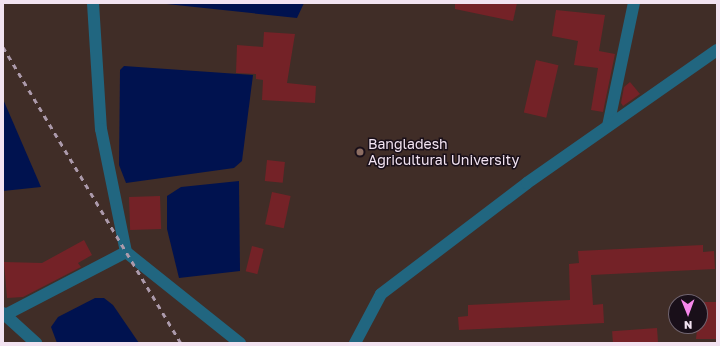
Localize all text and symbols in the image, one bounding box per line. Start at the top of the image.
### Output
place label: Bangladesh Agricultural University [368,136,519,168]
marker: Bangladesh Agricultural University [355,147,365,157]
north arrow [668,294,708,334]
text: N [684,319,693,332]

